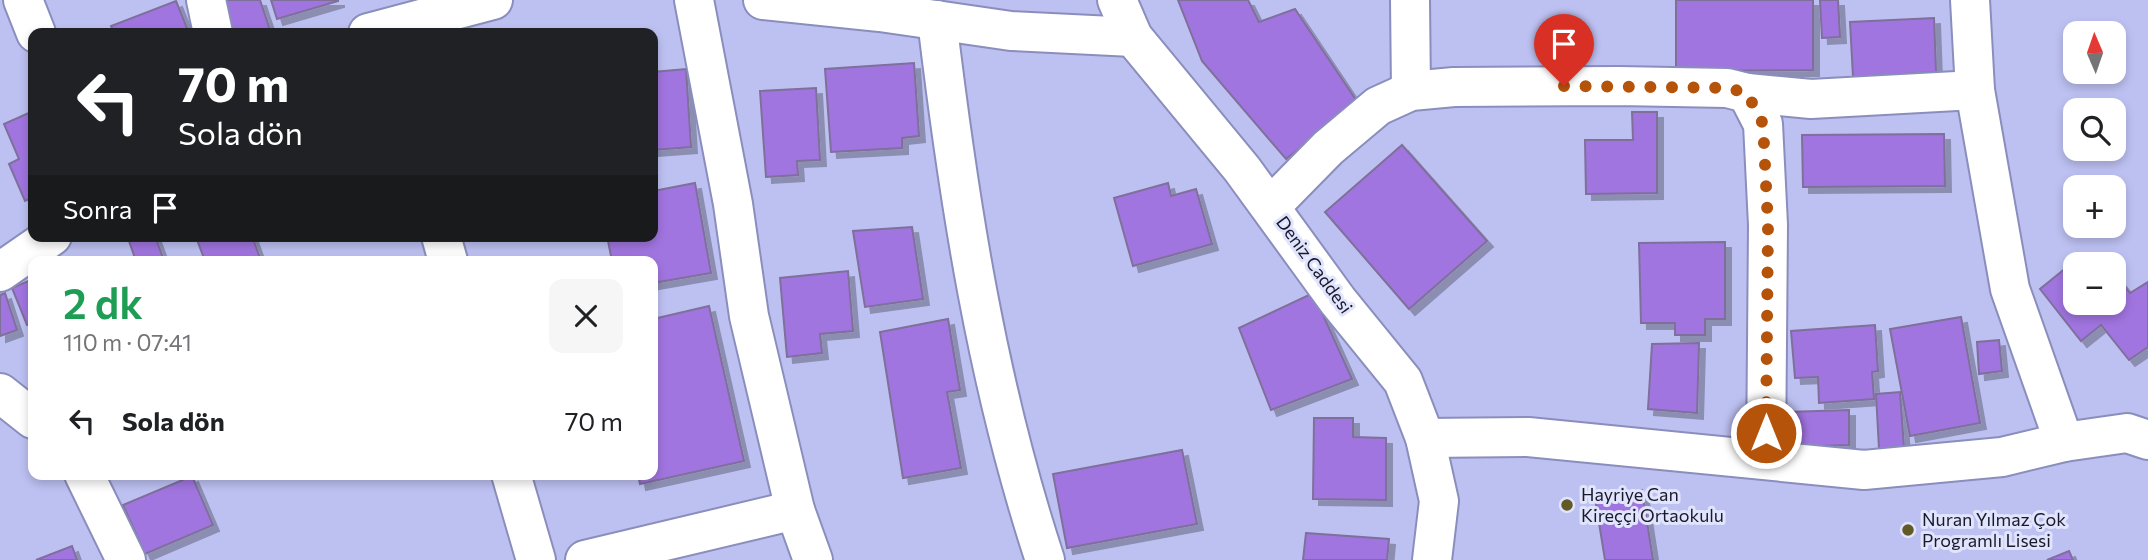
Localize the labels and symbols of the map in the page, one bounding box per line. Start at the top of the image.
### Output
pin [1534,14,1594,86]
north arrow [2063,21,2126,84]
street label: Deniz Caddesi [1272,211,1357,317]
position arrow [1729,396,1803,470]
place label: Hayriye Can Kireççi Ortaokulu [1581,483,1724,526]
marker: Hayriye Can Kireççi Ortaokulu [1559,497,1575,513]
place label: Nuran Yılmaz Çok Programlı Lisesi [1922,508,2066,551]
marker: Nuran Yılmaz Çok Programlı Lisesi [1900,522,1916,538]

